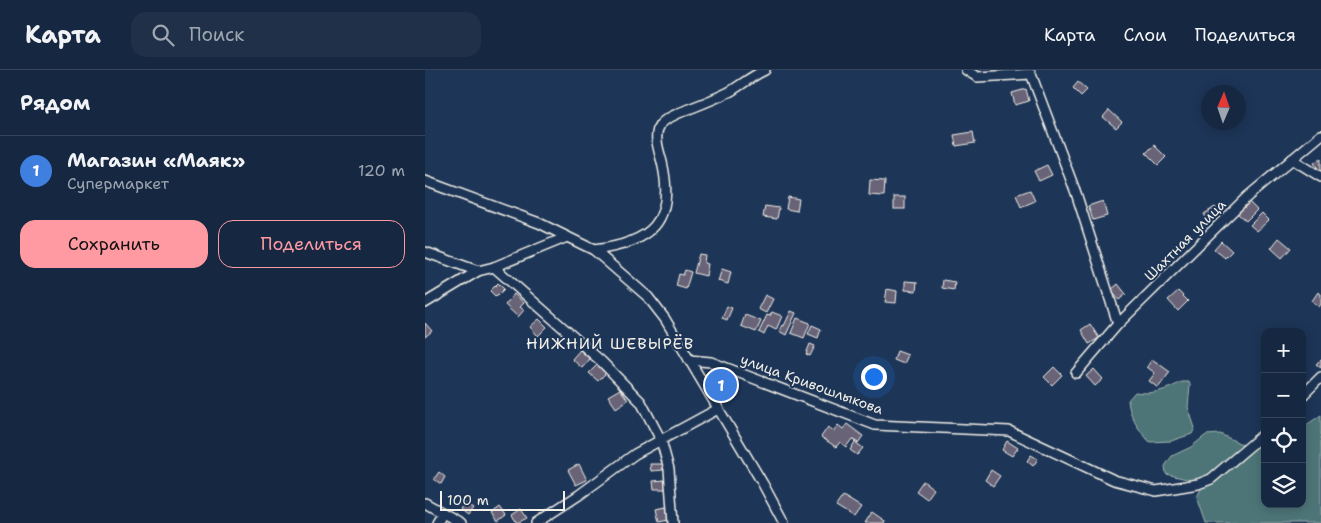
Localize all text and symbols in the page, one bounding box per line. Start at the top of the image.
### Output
search box [131,12,481,57]
text: Карта [25,19,101,51]
icon: search [149,21,177,49]
text: Поиск [189,22,244,47]
text: Карта [1044,23,1095,47]
text: Слои [1123,23,1167,47]
text: Поделиться [1195,23,1296,47]
north arrow [1201,85,1246,130]
text: Рядом [20,89,90,117]
text: Магазин «Маяк» [67,148,245,173]
text: 1 [32,160,40,181]
text: 120 m [358,160,405,181]
text: Супермаркет [67,173,169,194]
street label: Шахтная улица [1140,195,1230,285]
button: Сохранить [20,220,208,268]
button: Поделиться [218,220,405,268]
map controls [1261,328,1306,508]
button: + [1261,328,1306,373]
district label: НИЖНИЙ ШЕВЫРЁВ [526,333,694,354]
street label: улица Кривошлыкова [738,350,886,418]
your location [861,364,887,390]
pin: 1 [705,366,737,404]
button: − [1261,373,1306,418]
button: locate [1261,418,1306,463]
button: layers [1261,463,1306,508]
scale bar [440,488,565,511]
text: 100 m [447,491,489,509]

